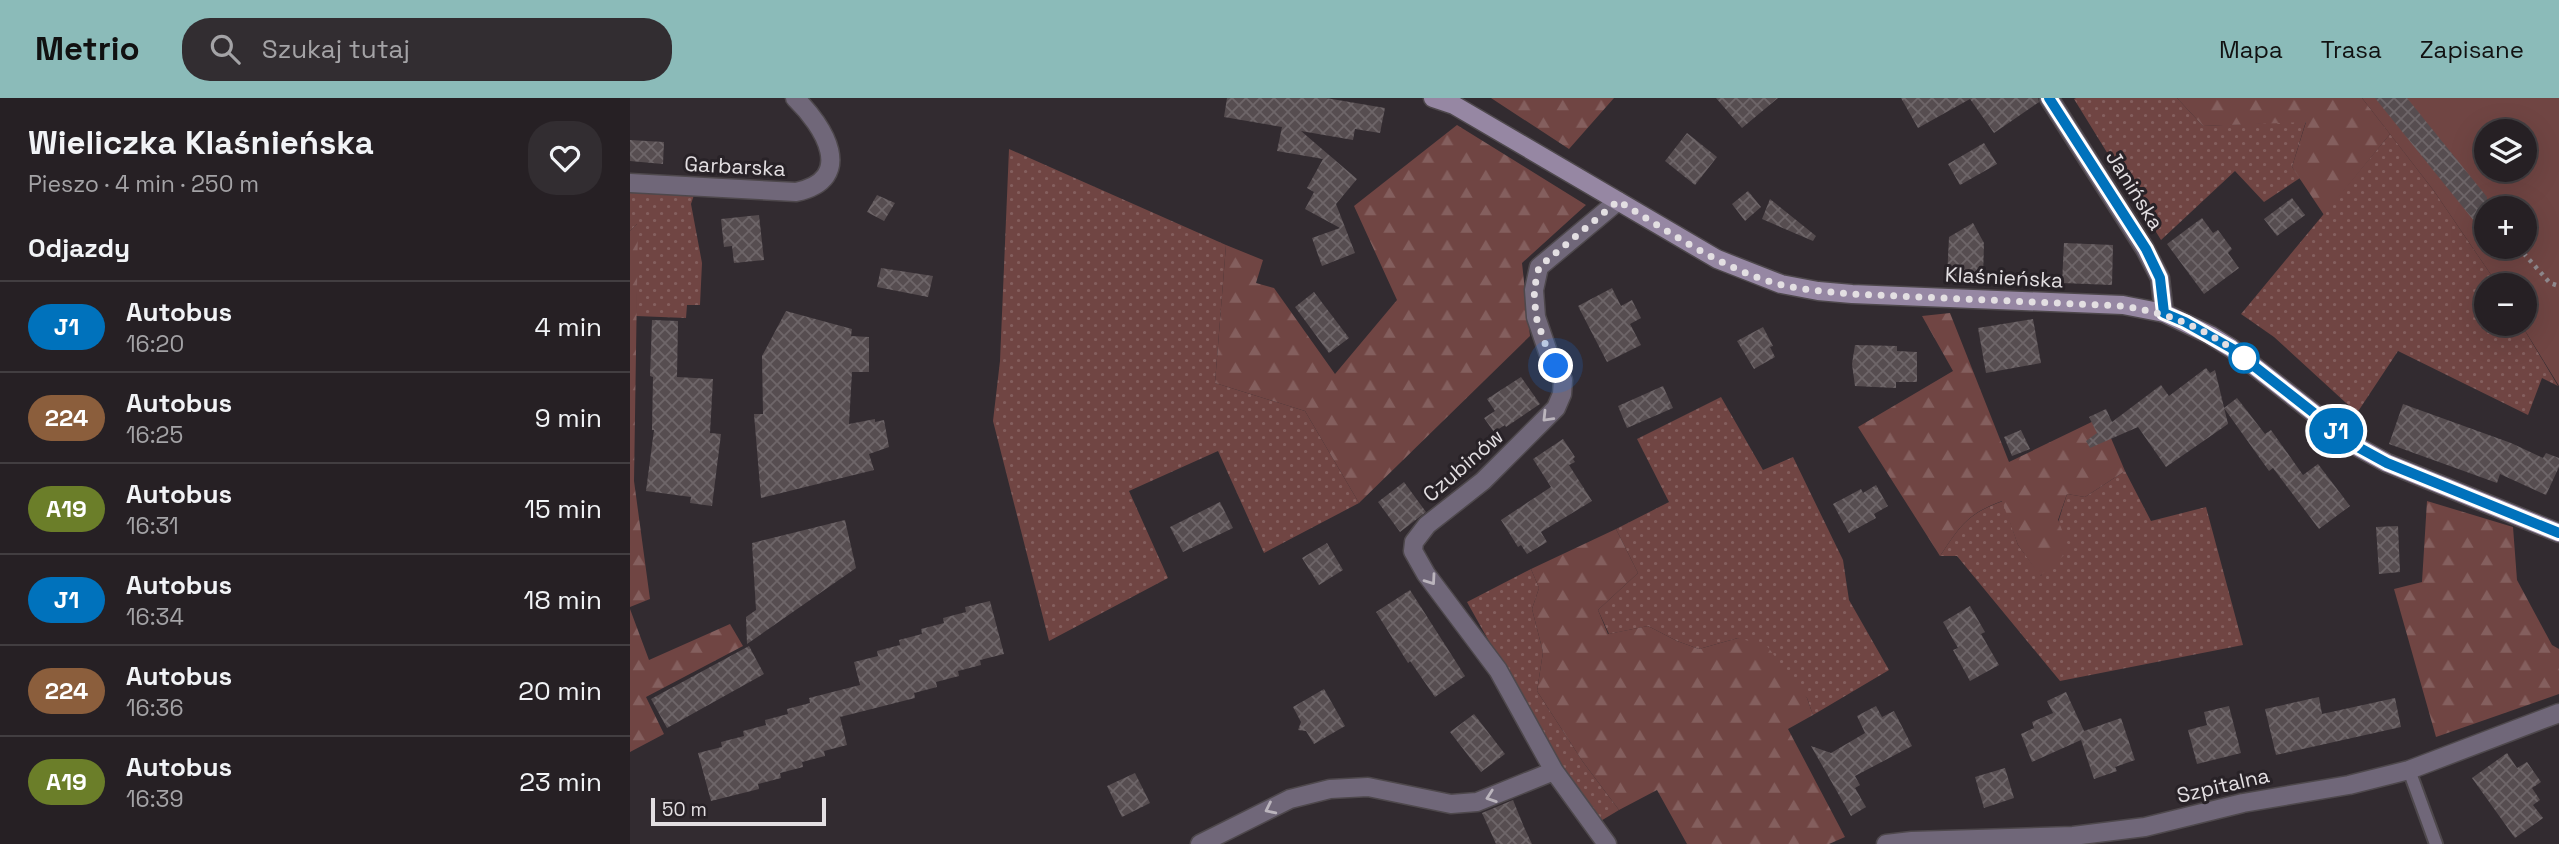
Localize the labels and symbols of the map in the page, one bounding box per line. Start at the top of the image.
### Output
street label: Janińska [2100,145,2170,235]
street label: Garbarska [684,150,786,182]
street label: Klaśnieńska [1944,260,2064,294]
unlabelled marker [2229,343,2259,373]
your location [1538,348,1573,383]
line badge: J1 [2304,408,2368,454]
one-way arrow [1543,409,1556,422]
street label: Czubinów [1417,423,1509,507]
one-way arrow [1423,572,1435,585]
street label: Szpitalna [2174,761,2272,809]
one-way arrow [1486,789,1498,804]
scale bar [651,795,826,827]
one-way arrow [1265,801,1277,815]

